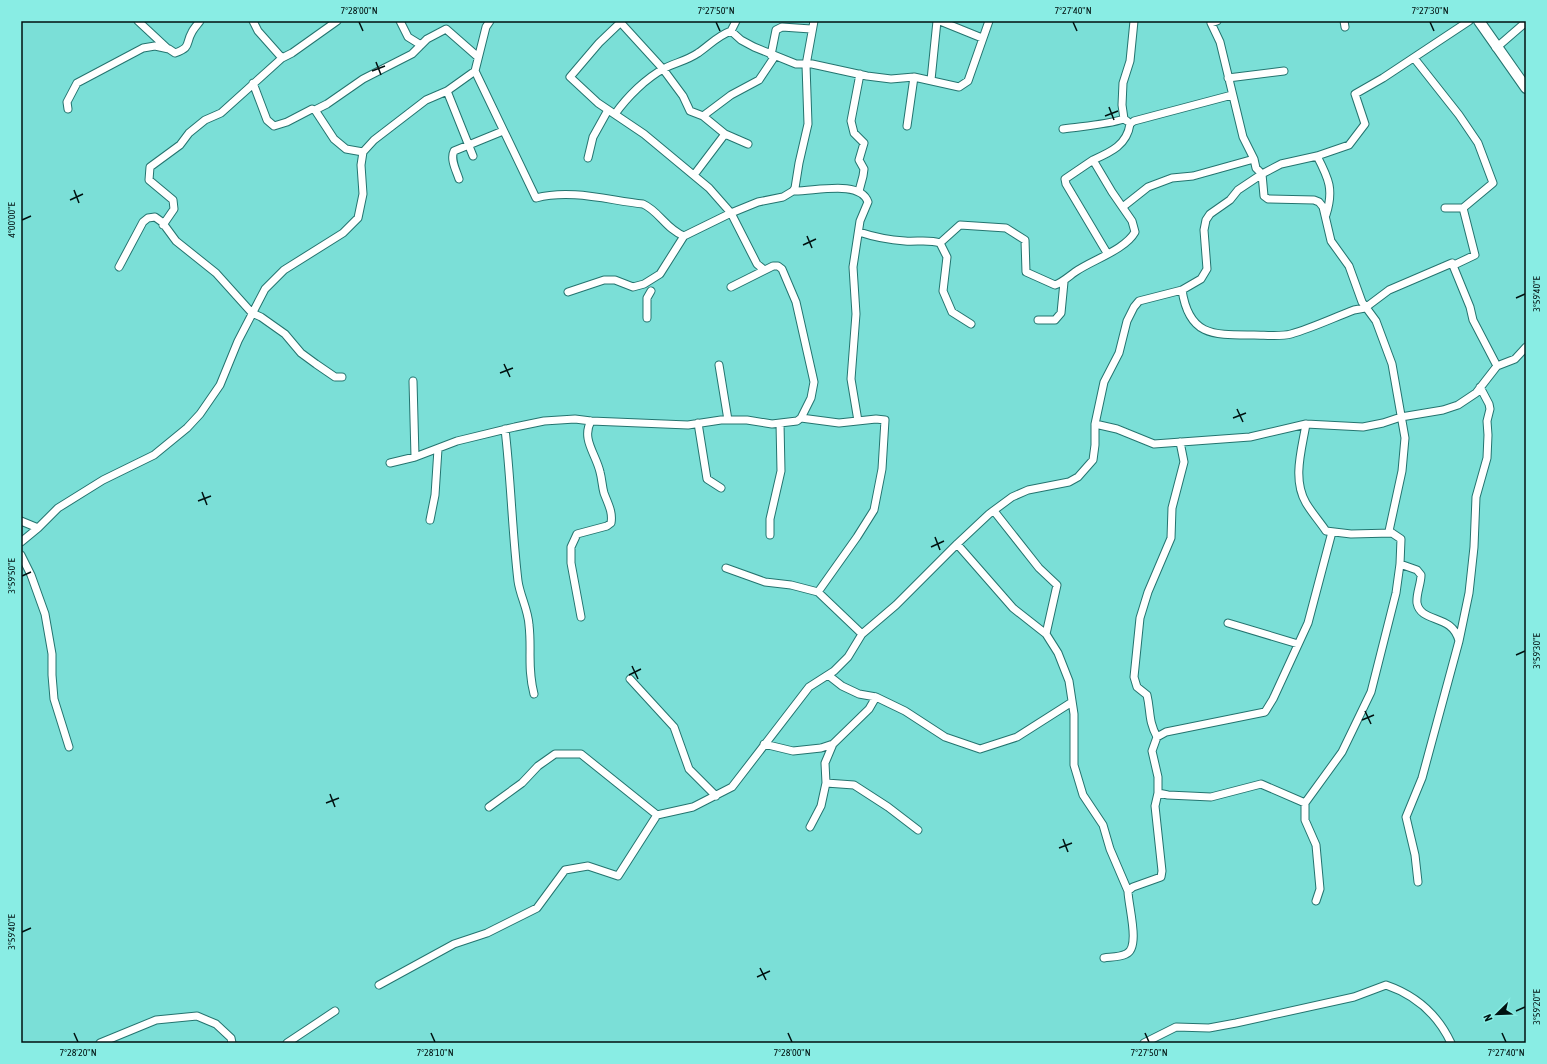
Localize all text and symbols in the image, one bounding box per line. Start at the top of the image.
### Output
text: 7°28'00"N [340,5,378,16]
text: 7°27'50"N [697,5,735,16]
text: 7°27'40"N [1054,5,1092,16]
text: 7°27'30"N [1411,5,1449,16]
text: 4°00'00"E [6,202,17,238]
text: 3°59'40"E [1531,276,1542,312]
text: 3°59'50"E [6,558,17,594]
text: 3°59'30"E [1531,633,1542,669]
text: 3°59'40"E [6,914,17,950]
text: 3°59'20"E [1531,989,1542,1025]
north arrow [1477,994,1517,1034]
text: N [1481,1013,1495,1023]
text: 7°28'20"N [59,1047,97,1058]
text: 7°28'10"N [416,1047,454,1058]
text: 7°28'00"N [773,1047,811,1058]
text: 7°27'50"N [1130,1047,1168,1058]
text: 7°27'40"N [1487,1047,1525,1058]

